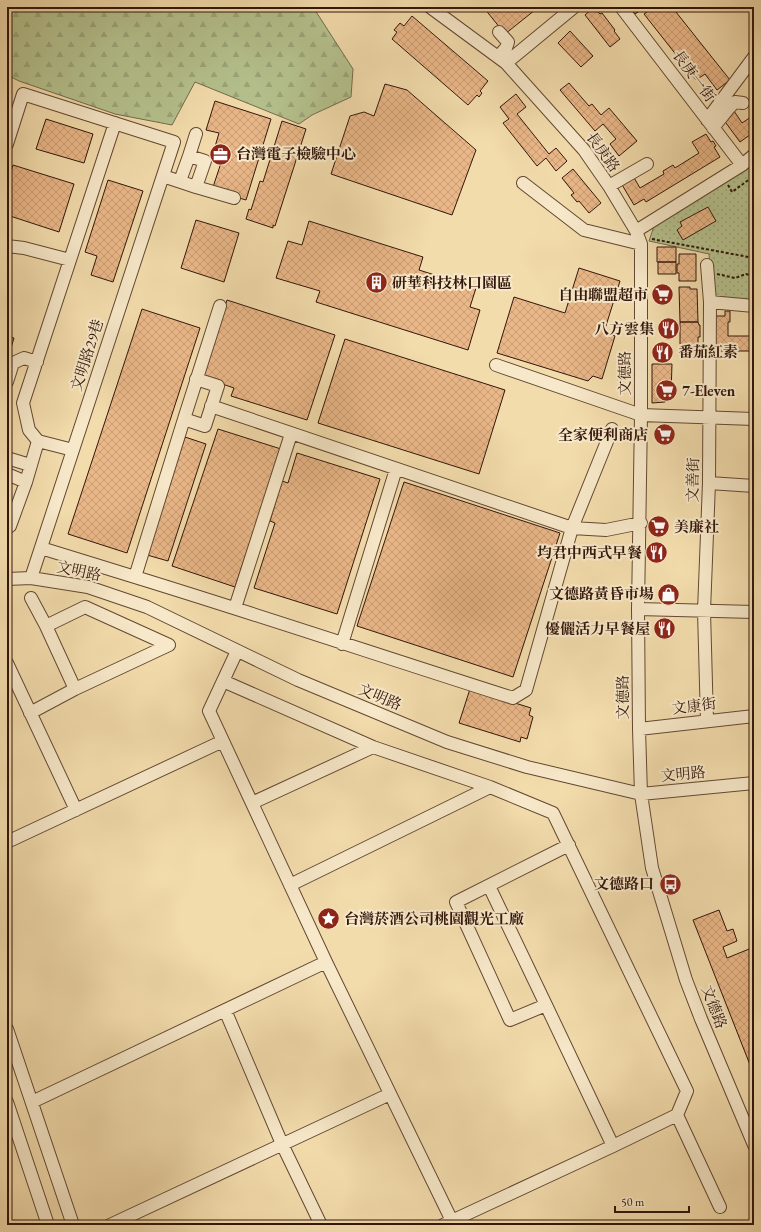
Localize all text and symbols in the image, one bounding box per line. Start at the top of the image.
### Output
street label: 長庚一街 [669,46,720,105]
street label: 長庚路 [582,128,624,175]
office icon: 台灣電子檢驗中心 [207,141,233,167]
place label: 台灣電子檢驗中心 [236,144,356,163]
building icon: 研華科技林口園區 [363,270,389,296]
place label: 研華科技林口園區 [392,273,512,292]
supermarket icon: 自由聯盟超市 [650,282,676,308]
place label: 自由聯盟超市 [558,285,648,304]
restaurant icon: 八方雲集 [656,316,682,342]
street label: 文明路29巷 [66,317,107,393]
place label: 八方雲集 [594,319,654,338]
restaurant icon: 番茄紅素 [650,339,676,365]
place label: 番茄紅素 [678,342,738,361]
street label: 文德路 [615,350,634,396]
supermarket icon: 7-Eleven [654,378,680,404]
place label: 7-Eleven [682,381,736,400]
supermarket icon: 全家便利商店 [651,422,677,448]
place label: 全家便利商店 [558,425,648,444]
street label: 文善街 [683,457,702,503]
supermarket icon: 美廉社 [646,514,672,540]
place label: 美廉社 [674,517,719,536]
restaurant icon: 均君中西式早餐 [644,540,670,566]
place label: 均君中西式早餐 [537,543,642,562]
street label: 文明路 [55,557,103,584]
shop icon: 文德路黃昏市場 [656,581,682,607]
place label: 文德路黃昏市場 [549,584,654,603]
restaurant icon: 優儷活力早餐屋 [652,616,678,642]
place label: 優儷活力早餐屋 [545,619,650,638]
street label: 文德路 [613,674,632,720]
street label: 文明路 [356,679,405,714]
street label: 文康街 [670,693,717,718]
street label: 文明路 [660,762,706,785]
bus stop icon: 文德路口 [657,871,683,897]
place label: 文德路口 [594,874,654,893]
place icon: 台灣菸酒公司桃園觀光工廠 [315,906,341,932]
place label: 台灣菸酒公司桃園觀光工廠 [344,909,524,928]
street label: 文德路 [698,982,731,1031]
scale bar [615,1188,689,1214]
text: 50 m [621,1194,645,1210]

